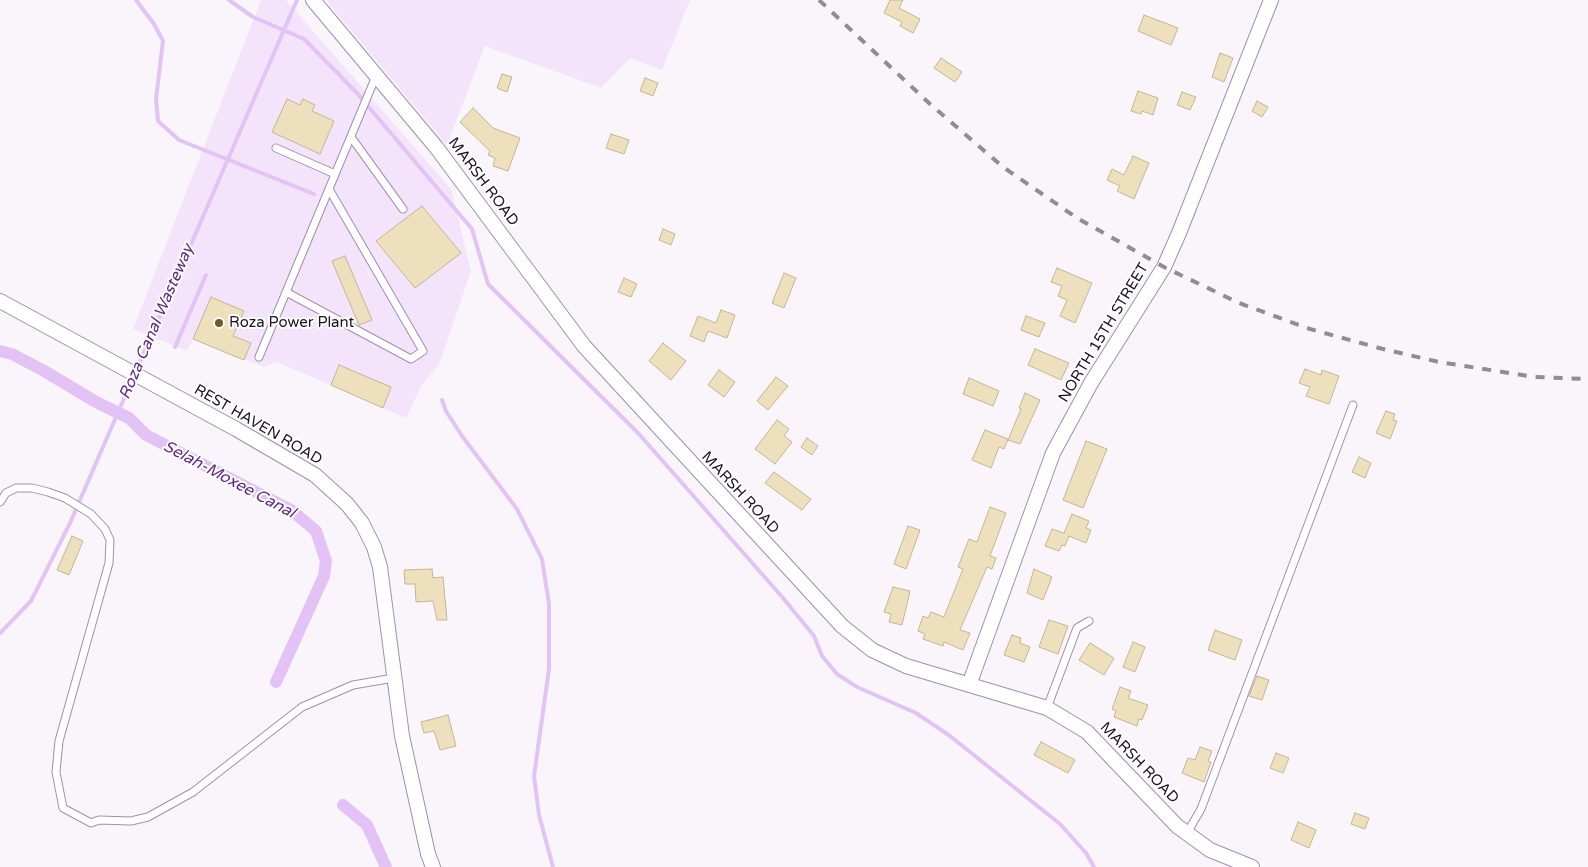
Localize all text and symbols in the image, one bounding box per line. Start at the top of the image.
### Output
street label: MARSH ROAD [444,134,522,230]
water label: Roza Canal Wasteway [116,242,198,402]
street label: NORTH 15TH STREET [1055,260,1153,406]
place label: Roza Power Plant [229,314,354,332]
marker: Roza Power Plant [213,317,225,329]
street label: REST HAVEN ROAD [191,381,325,469]
water label: Selah-Moxee Canal [160,437,298,523]
street label: MARSH ROAD [697,448,783,538]
street label: MARSH ROAD [1096,719,1182,807]

